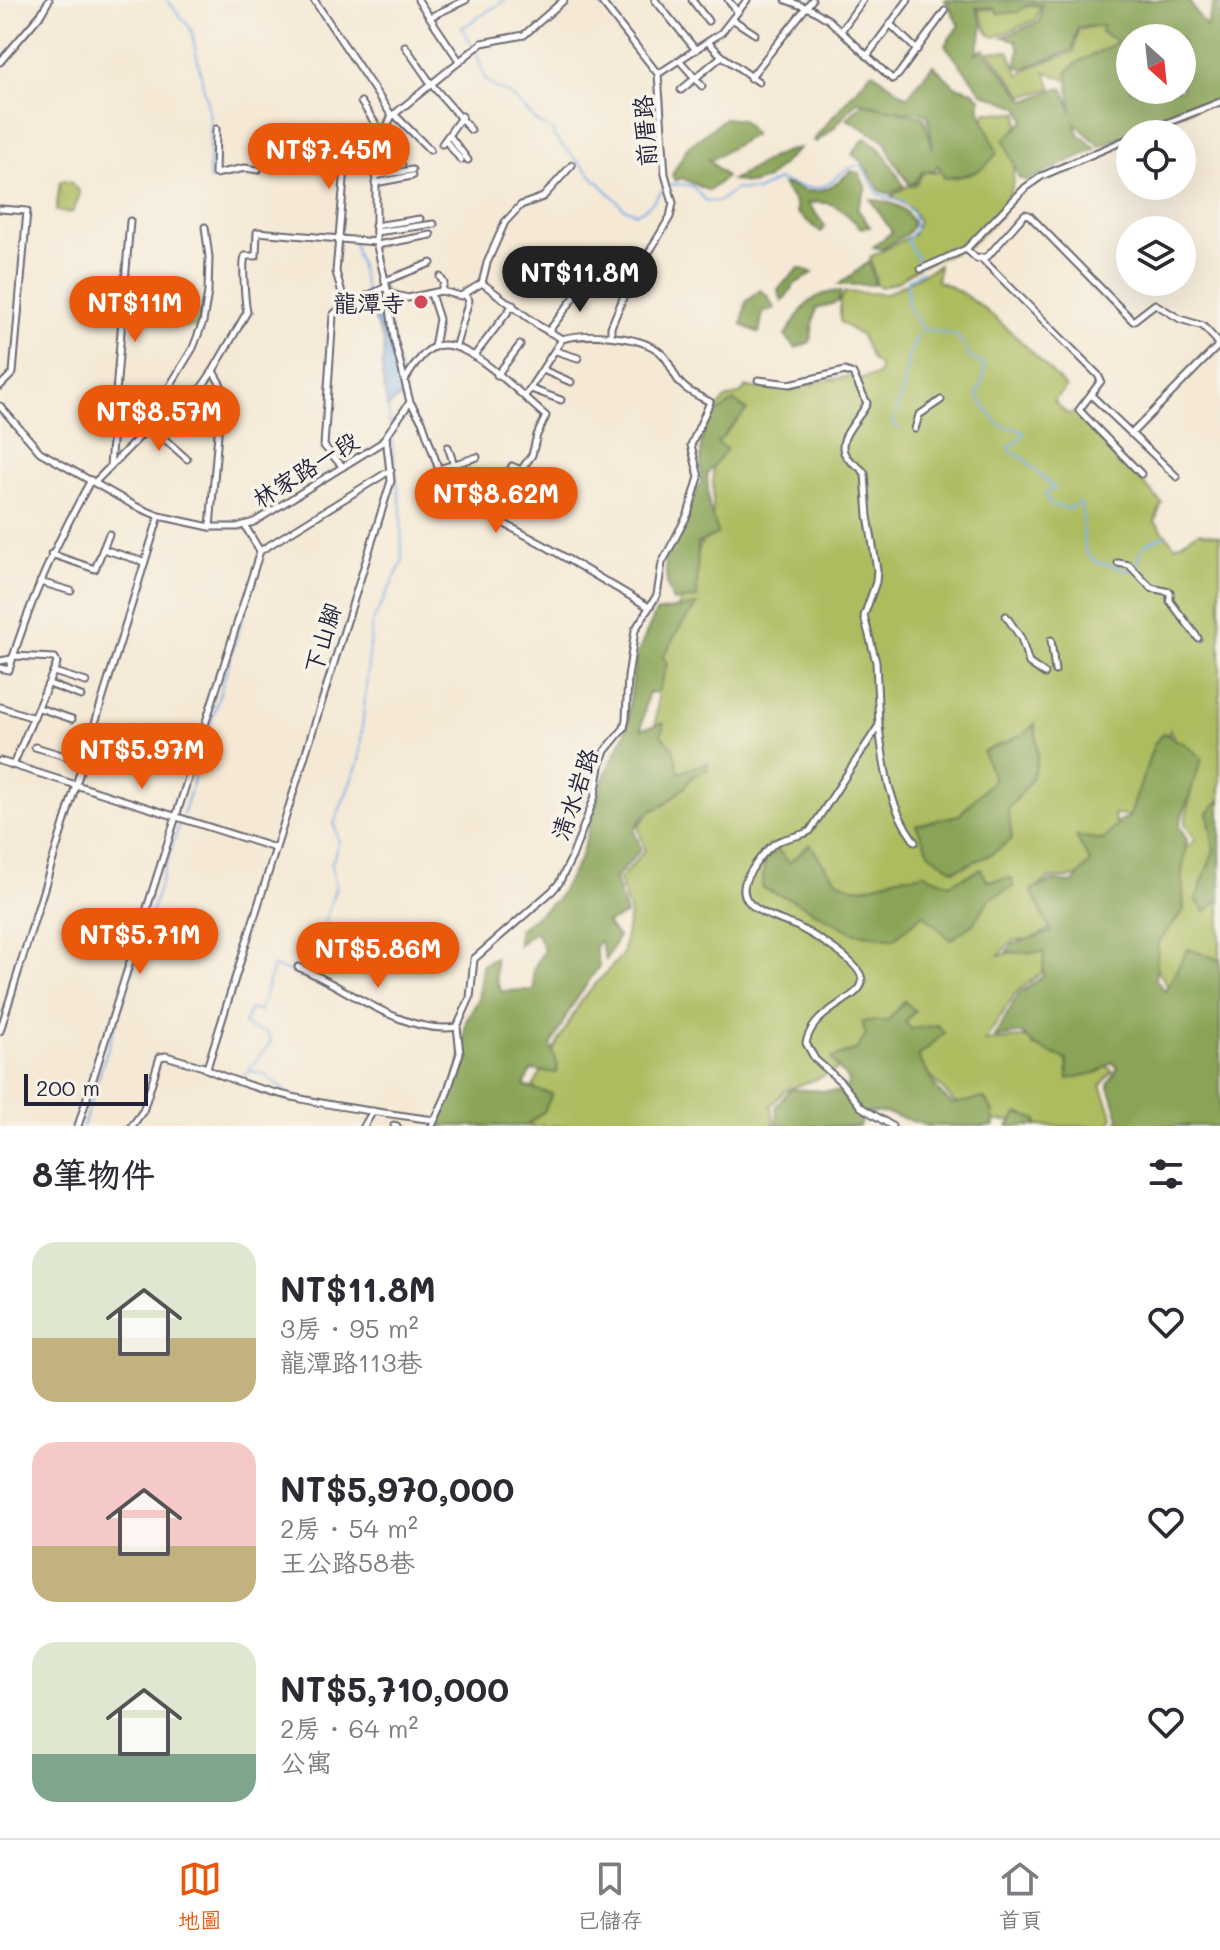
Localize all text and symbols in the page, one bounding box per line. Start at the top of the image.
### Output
north arrow [1116,24,1196,104]
map controls [1116,24,1196,296]
street label: 前厝路 [626,94,662,168]
button: locate [1116,120,1196,200]
pin: NT$7.45M [246,123,412,191]
text: NT$7.45M [266,132,392,166]
button: layers [1116,216,1196,296]
pin: NT$11.8M [497,246,663,314]
text: NT$11.8M [520,255,640,289]
pin: NT$11M [70,276,200,344]
text: NT$11M [87,285,183,319]
place label: 龍潭寺 [333,287,405,318]
marker: 龍潭寺 [412,293,430,311]
pin: NT$8.57M [76,385,242,453]
text: NT$8.57M [96,394,222,428]
street label: 林家路一段 [246,424,364,514]
pin: NT$8.62M [413,467,579,535]
text: NT$8.62M [433,476,559,510]
street label: 下山腳 [297,599,347,677]
pin: NT$5.97M [59,723,225,791]
text: NT$5.97M [79,732,205,766]
street label: 清水岩路 [544,744,604,844]
pin: NT$5.71M [57,908,223,976]
text: NT$5.71M [79,917,201,951]
pin: NT$5.86M [295,922,461,990]
text: NT$5.86M [314,931,442,965]
scale bar [24,1070,148,1106]
text: 200 m [36,1073,100,1102]
text: 8筆物件 [32,1151,155,1196]
icon: filters [1144,1152,1188,1196]
text: NT$11.8M [280,1266,436,1311]
icon: home [96,1274,192,1370]
icon: heart [1144,1300,1188,1344]
text: 3房 · 95 m² [280,1311,419,1345]
text: 龍潭路113巷 [280,1345,422,1379]
text: NT$5,970,000 [280,1466,514,1511]
icon: home [96,1474,192,1570]
icon: heart [1144,1500,1188,1544]
text: 2房 · 54 m² [280,1511,418,1545]
text: 王公路58巷 [280,1545,415,1579]
text: NT$5,710,000 [280,1666,509,1711]
icon: home [96,1674,192,1770]
icon: heart [1144,1700,1188,1744]
text: 2房 · 64 m² [280,1711,418,1745]
text: 公寓 [280,1745,332,1779]
tab: 地圖 [178,1857,222,1934]
tab: 已儲存 [577,1857,643,1934]
tab: 首頁 [998,1857,1042,1934]

